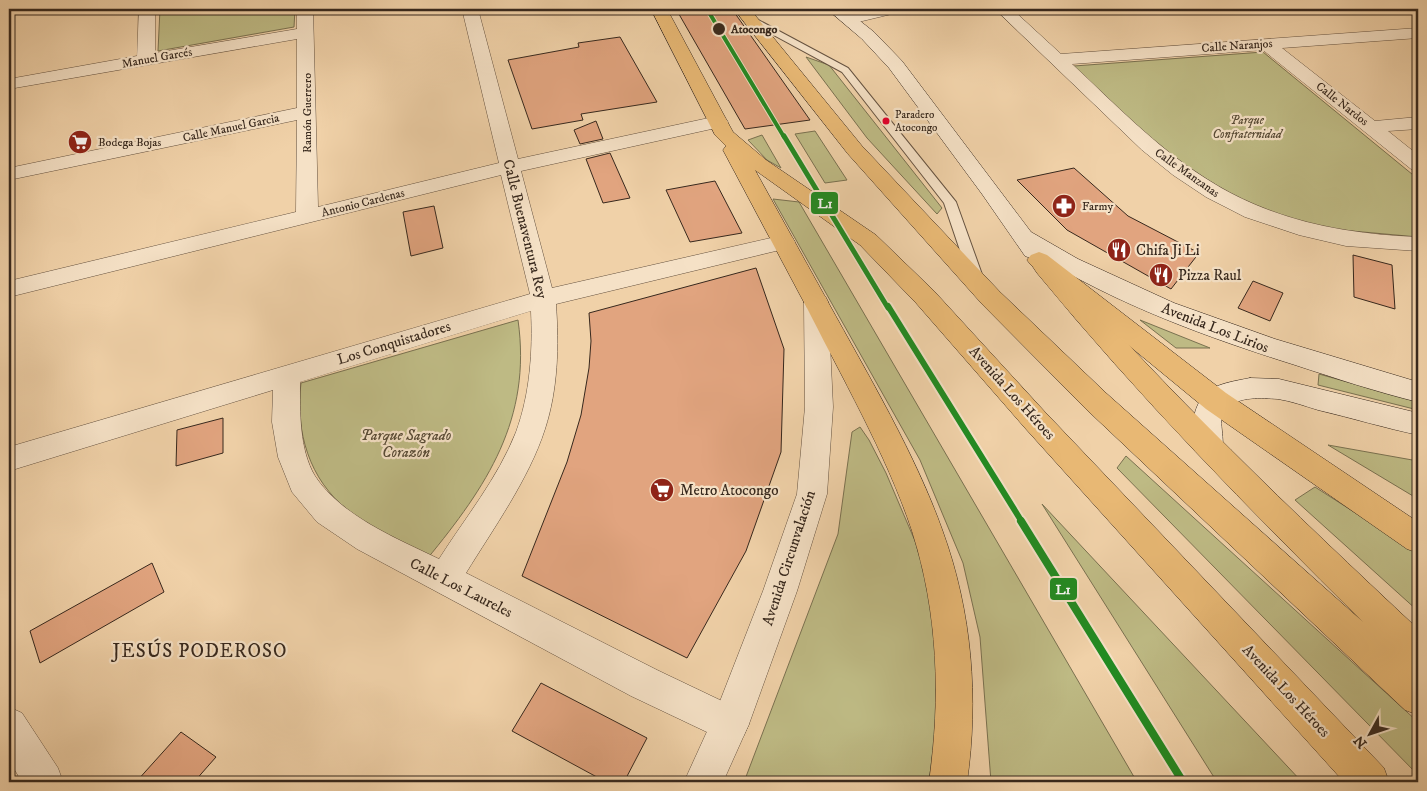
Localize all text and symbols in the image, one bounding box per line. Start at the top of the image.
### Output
marker: Atocongo [711,21,727,37]
place label: Atocongo [730,22,777,37]
street label: Calle Naranjos [1201,36,1273,56]
street label: Manuel Garcés [121,44,193,72]
street label: Ramón Guerrero [300,73,315,153]
street label: Calle Nardos [1313,79,1371,129]
place label: Paradero Atocongo [895,108,937,135]
street label: Calle Manuel Garcia [181,110,282,146]
park label: Parque Confraternidad [1212,113,1284,142]
marker: Paradero Atocongo [881,116,891,126]
supermarket icon: Bodega Bojas [67,129,93,155]
place label: Bodega Bojas [98,135,161,150]
street label: Calle Manzanas [1152,145,1222,201]
street label: Calle Buenaventura Rey [499,157,552,301]
street label: Antonio Cardenas [320,185,406,221]
line badge: L1 [810,191,839,215]
pharmacy icon: Farmy [1051,193,1077,219]
text: L1 [817,195,833,213]
place label: Farmy [1082,199,1113,214]
restaurant icon: Chifa Ji Li [1106,237,1132,263]
place label: Chifa Ji Li [1136,241,1200,260]
restaurant icon: Pizza Raul [1148,262,1174,288]
place label: Pizza Raul [1178,266,1242,285]
street label: Avenida Los Lirios [1159,299,1271,357]
street label: Los Conquistadores [335,317,453,369]
street label: Avenida Los Héroes [965,342,1059,444]
park label: Parque Sagrado Corazón [361,426,452,462]
supermarket icon: Metro Atocongo [649,477,675,503]
place label: Metro Atocongo [680,481,778,500]
street label: Avenida Circunvalación [758,488,820,628]
street label: Calle Los Laureles [406,554,516,622]
line badge: L1 [1049,577,1078,601]
text: L1 [1055,581,1071,599]
district label: JESÚS PODEROSO [111,638,287,663]
street label: Avenida Los Héroes [1238,641,1334,741]
north arrow [1344,708,1394,758]
text: N [1350,731,1371,752]

